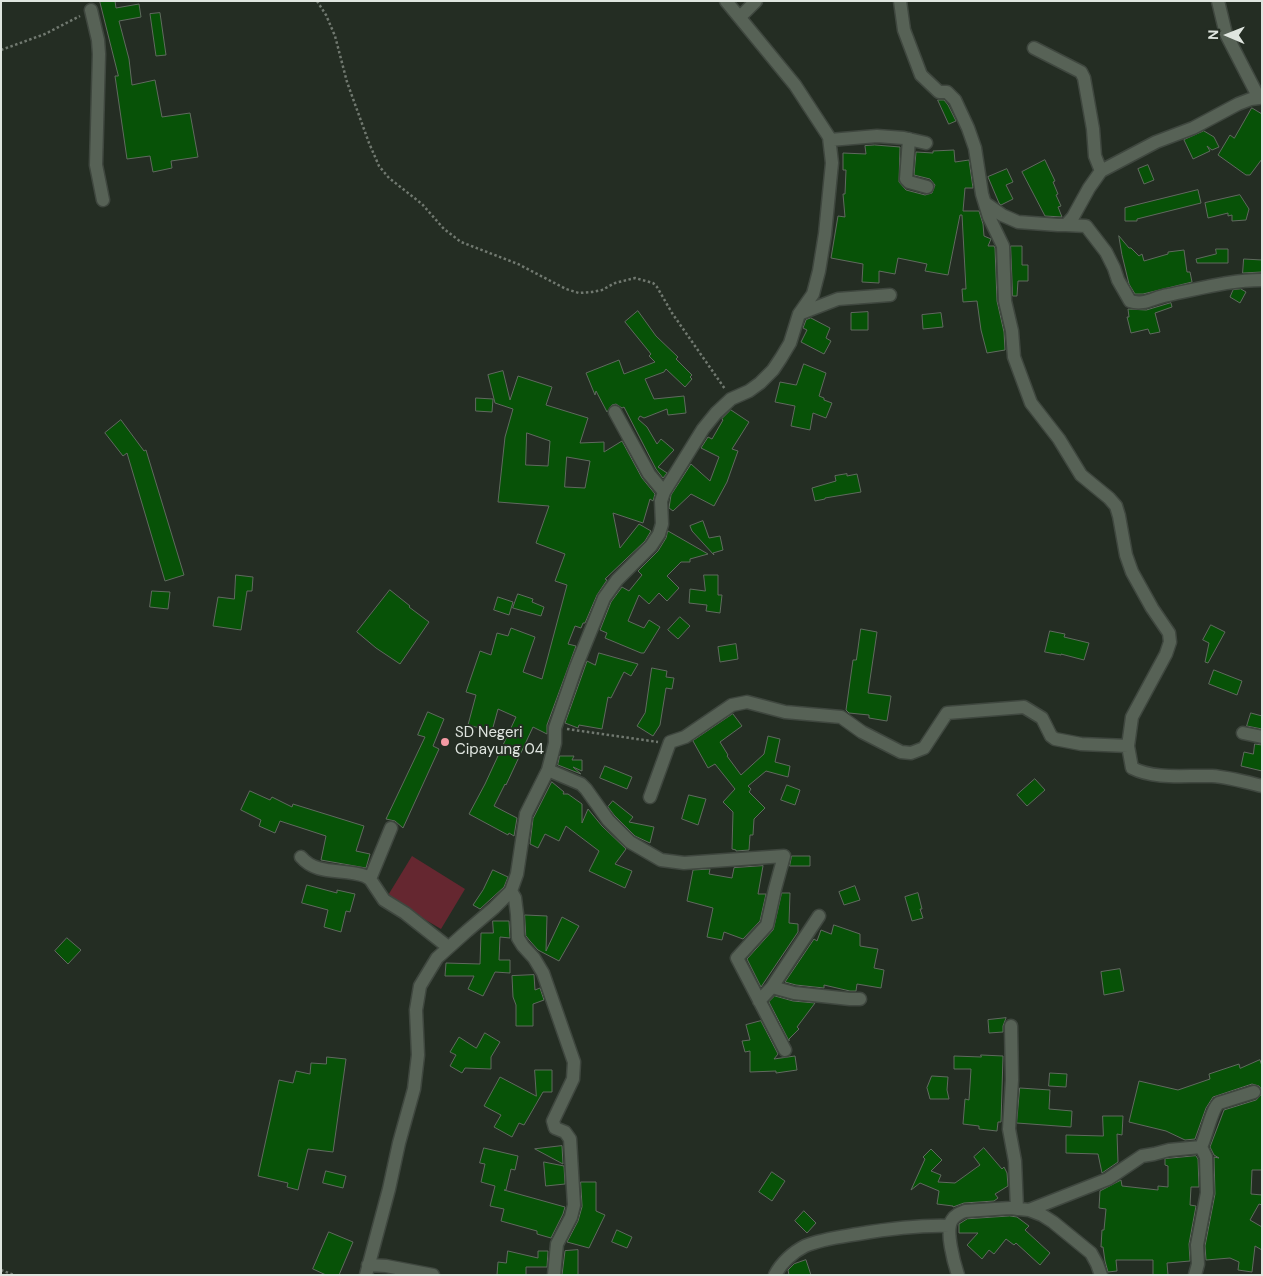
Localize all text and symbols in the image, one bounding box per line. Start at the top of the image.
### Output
north arrow [1203,10,1253,60]
text: N [1204,29,1222,40]
place label: SD Negeri Cipayung 04 [455,724,544,759]
marker: SD Negeri Cipayung 04 [439,736,451,748]

